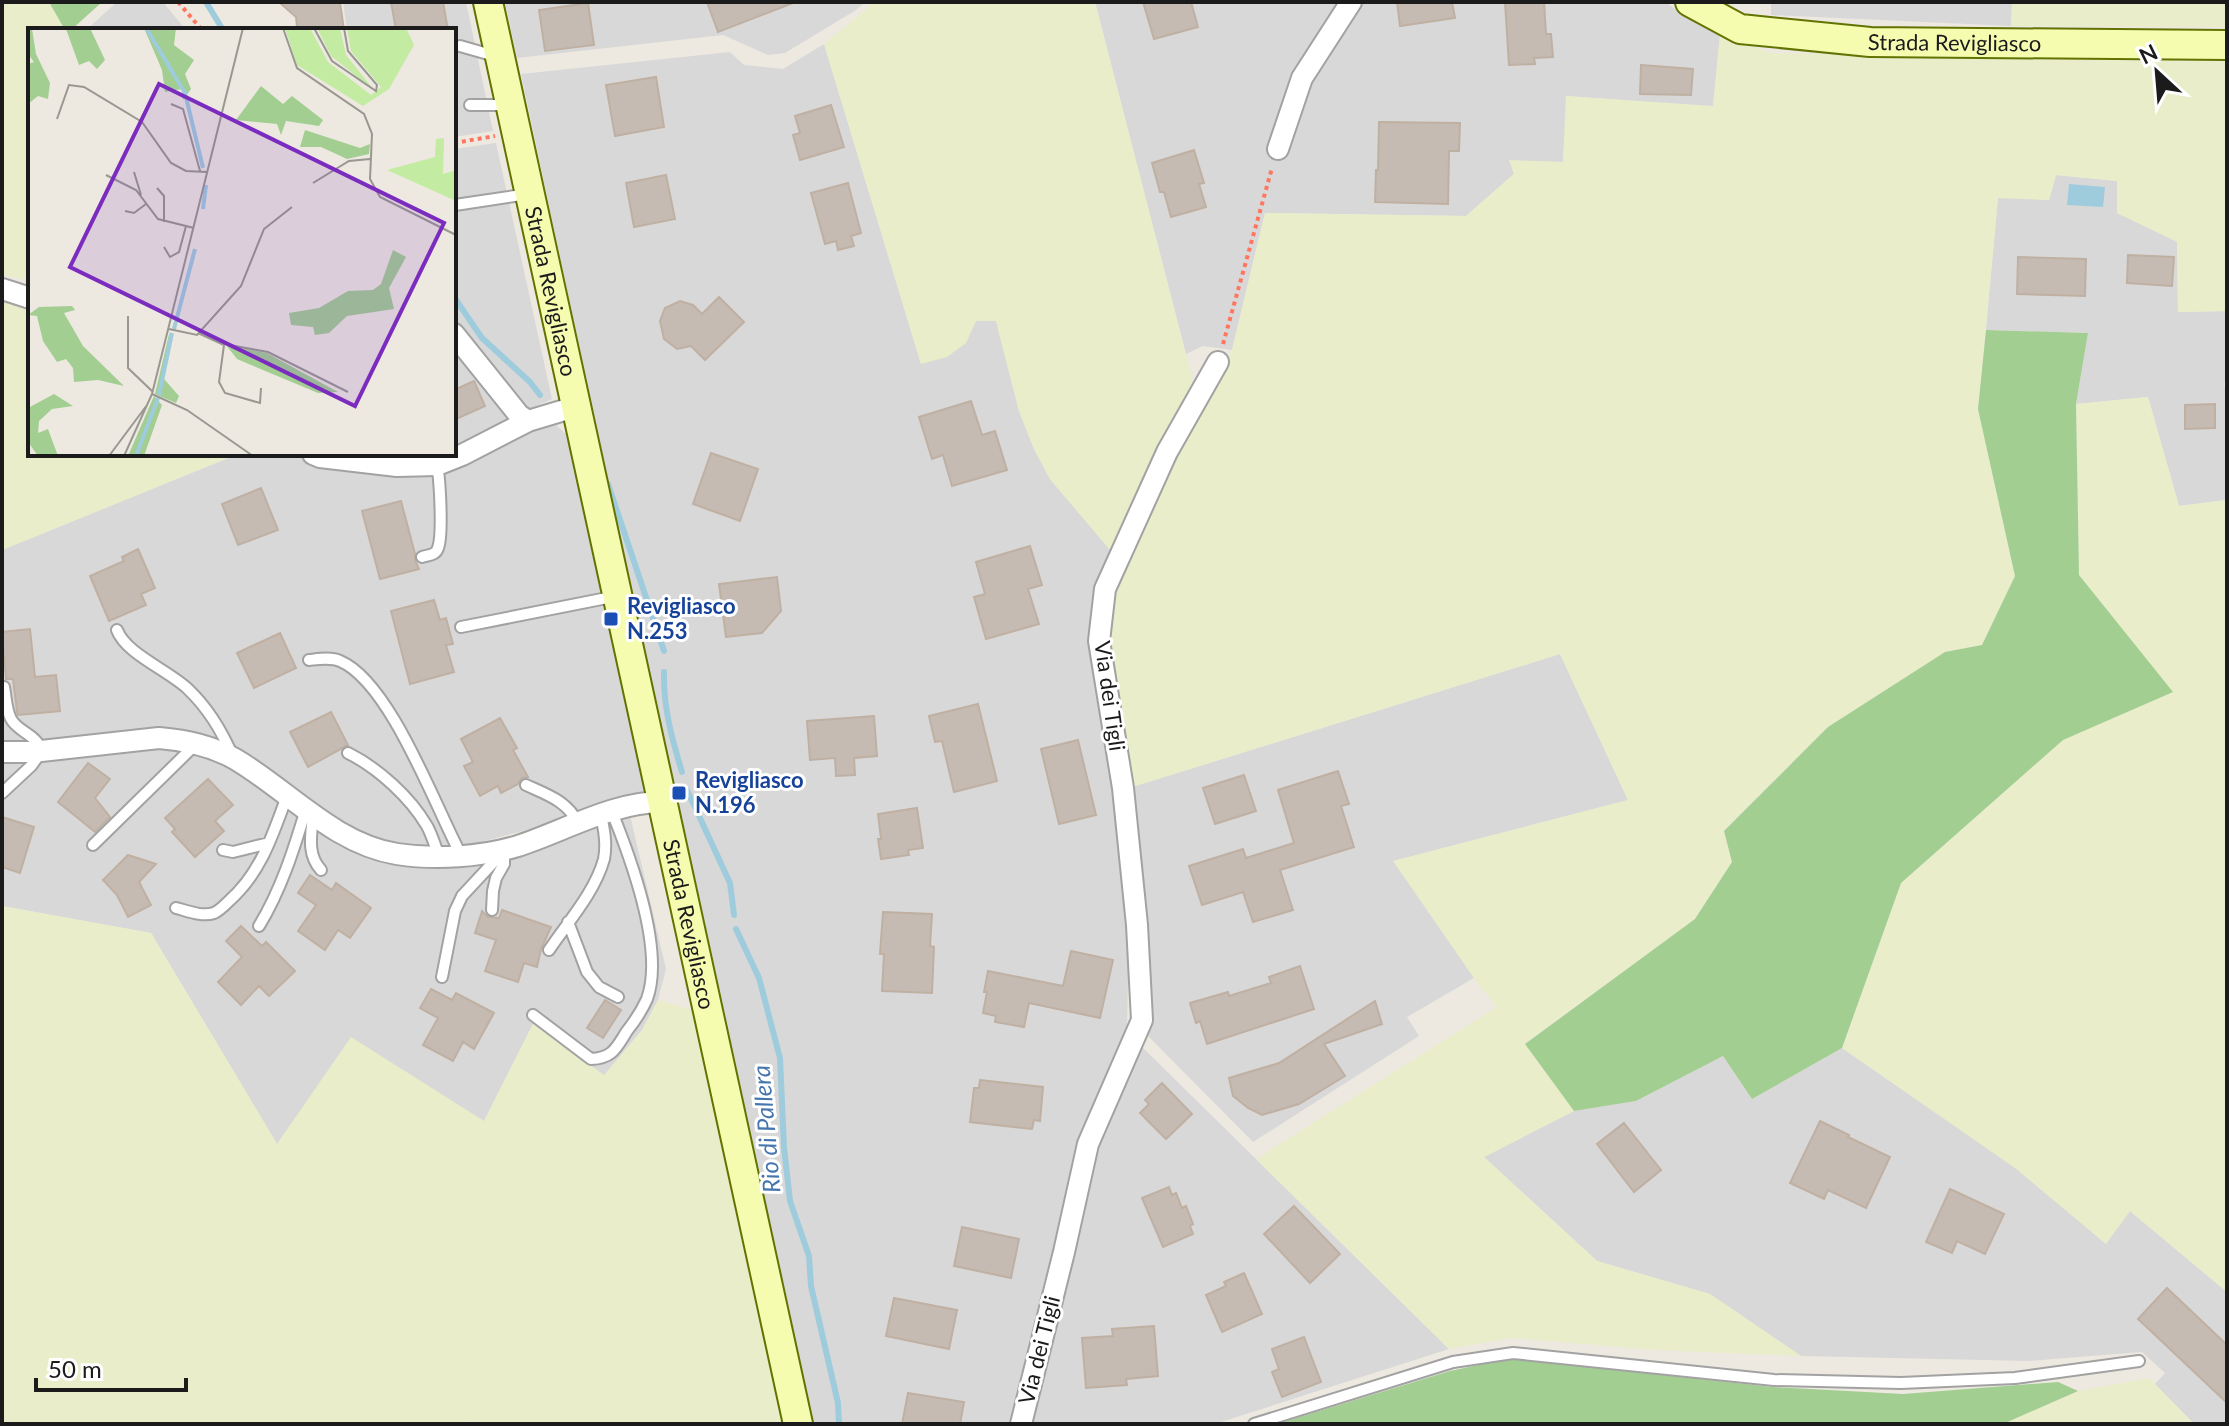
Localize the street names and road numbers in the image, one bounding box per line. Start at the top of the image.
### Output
street label: Strada Revigliasco [1868,28,2041,56]
street label: Strada Revigliasco [520,204,583,379]
street label: Via dei Tigli [1089,639,1132,753]
street label: Strada Revigliasco [658,837,721,1012]
street label: Via dei Tigli [1012,1293,1065,1407]

